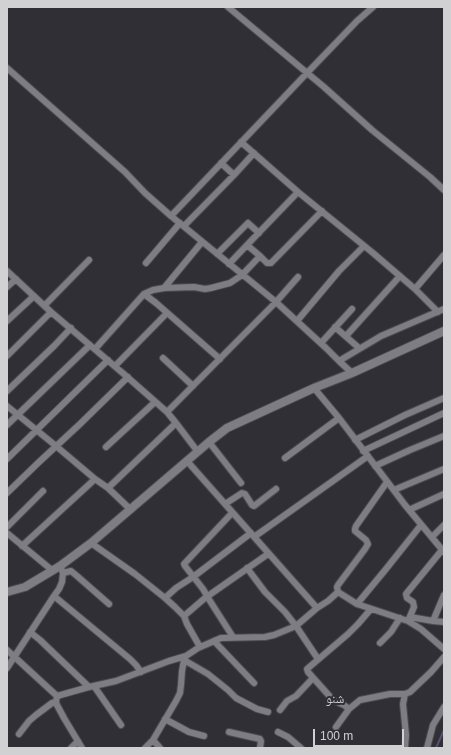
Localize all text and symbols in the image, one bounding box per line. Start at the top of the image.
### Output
district label: شنو [326,691,344,707]
scale bar [315,721,406,747]
text: 100 m [320,729,353,743]

